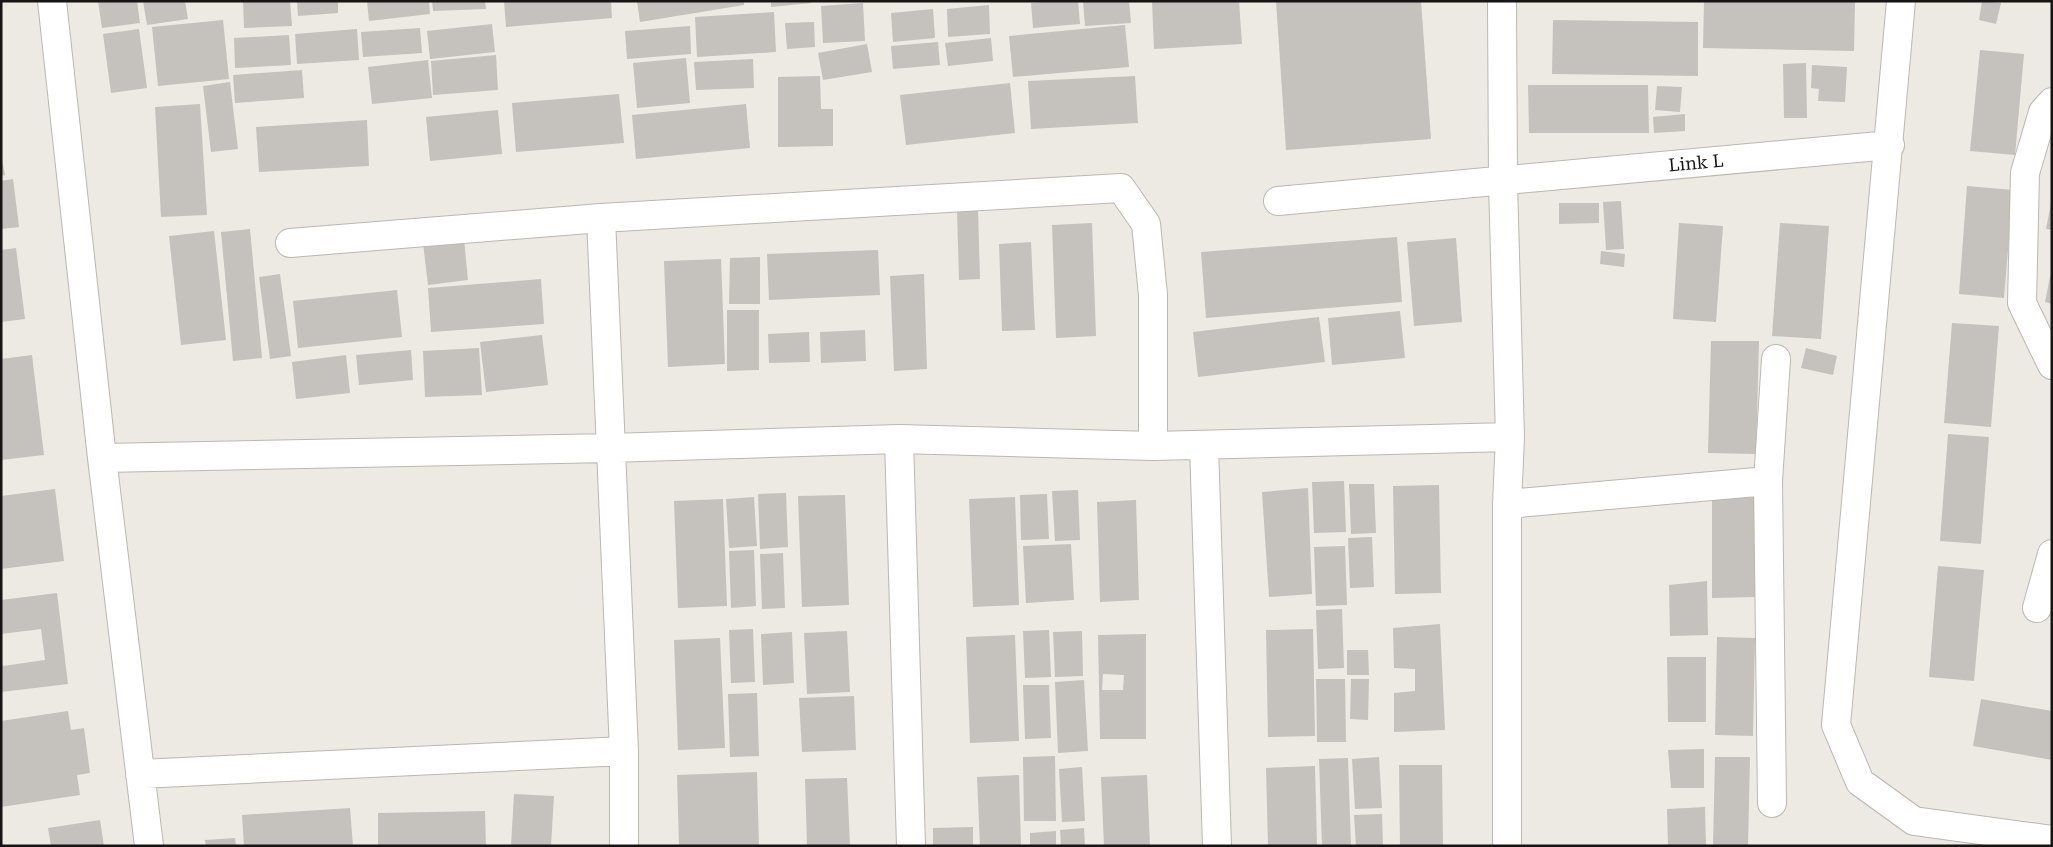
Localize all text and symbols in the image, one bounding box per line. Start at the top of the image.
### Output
street label: Link L [1667,150,1724,175]

